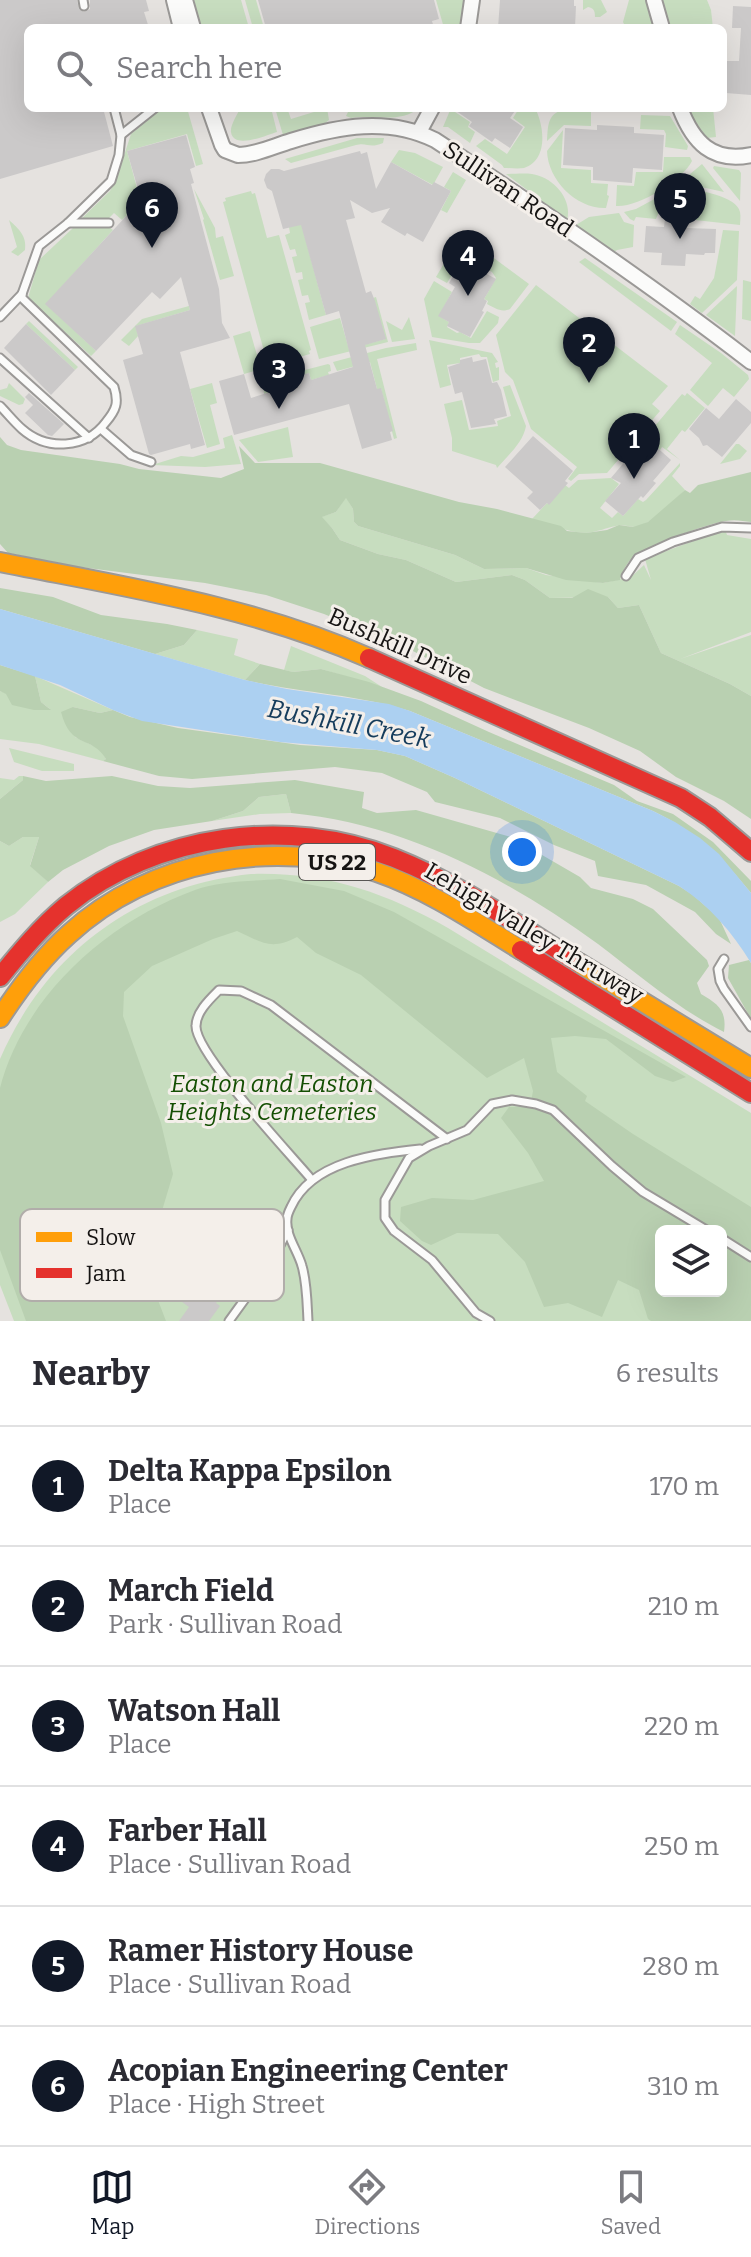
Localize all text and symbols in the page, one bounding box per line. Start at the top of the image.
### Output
search box [24,24,727,112]
icon: search [52,46,96,90]
text: Search here [116,50,283,86]
street label: Sullivan Road [438,135,578,243]
pin: 5 [654,173,706,239]
pin: 6 [126,182,178,248]
pin: 4 [442,230,494,296]
pin: 2 [563,317,615,383]
pin: 3 [253,343,305,409]
pin: 1 [608,413,660,479]
street label: Bushkill Drive [324,602,476,690]
water label: Bushkill Creek [265,693,434,755]
your location [502,832,542,872]
road number: US 22 [299,844,375,880]
street label: Lehigh Valley Thruway [420,857,649,1010]
park label: Easton and Easton Heights Cemeteries [167,1070,377,1126]
legend [20,1209,284,1301]
text: Slow [86,1224,136,1251]
map controls [655,1225,727,1297]
button: layers [655,1225,727,1297]
text: Jam [85,1260,126,1287]
text: Nearby [32,1353,150,1394]
text: 6 results [616,1358,719,1389]
text: Delta Kappa Epsilon [108,1453,392,1489]
text: 1 [52,1471,64,1502]
text: 170 m [649,1471,719,1502]
text: Place [108,1489,172,1520]
text: March Field [108,1573,274,1609]
text: 2 [51,1591,65,1622]
text: 210 m [648,1591,719,1622]
text: Park · Sullivan Road [108,1609,342,1640]
text: Watson Hall [108,1693,280,1729]
text: 3 [51,1711,65,1742]
text: 220 m [644,1711,719,1742]
text: Place [108,1729,172,1760]
text: Farber Hall [108,1813,267,1849]
text: 4 [50,1831,66,1862]
text: 250 m [644,1831,719,1862]
text: Place · Sullivan Road [108,1849,351,1880]
text: Ramer History House [108,1933,413,1969]
text: 5 [51,1951,65,1982]
text: 280 m [643,1951,719,1982]
text: Place · Sullivan Road [108,1969,351,2000]
text: Acopian Engineering Center [108,2053,508,2089]
text: 6 [50,2071,66,2102]
text: 310 m [647,2071,719,2102]
text: Place · High Street [108,2089,325,2120]
tab: Map [90,2165,134,2240]
tab: Directions [315,2165,420,2240]
tab: Saved [601,2165,661,2240]

